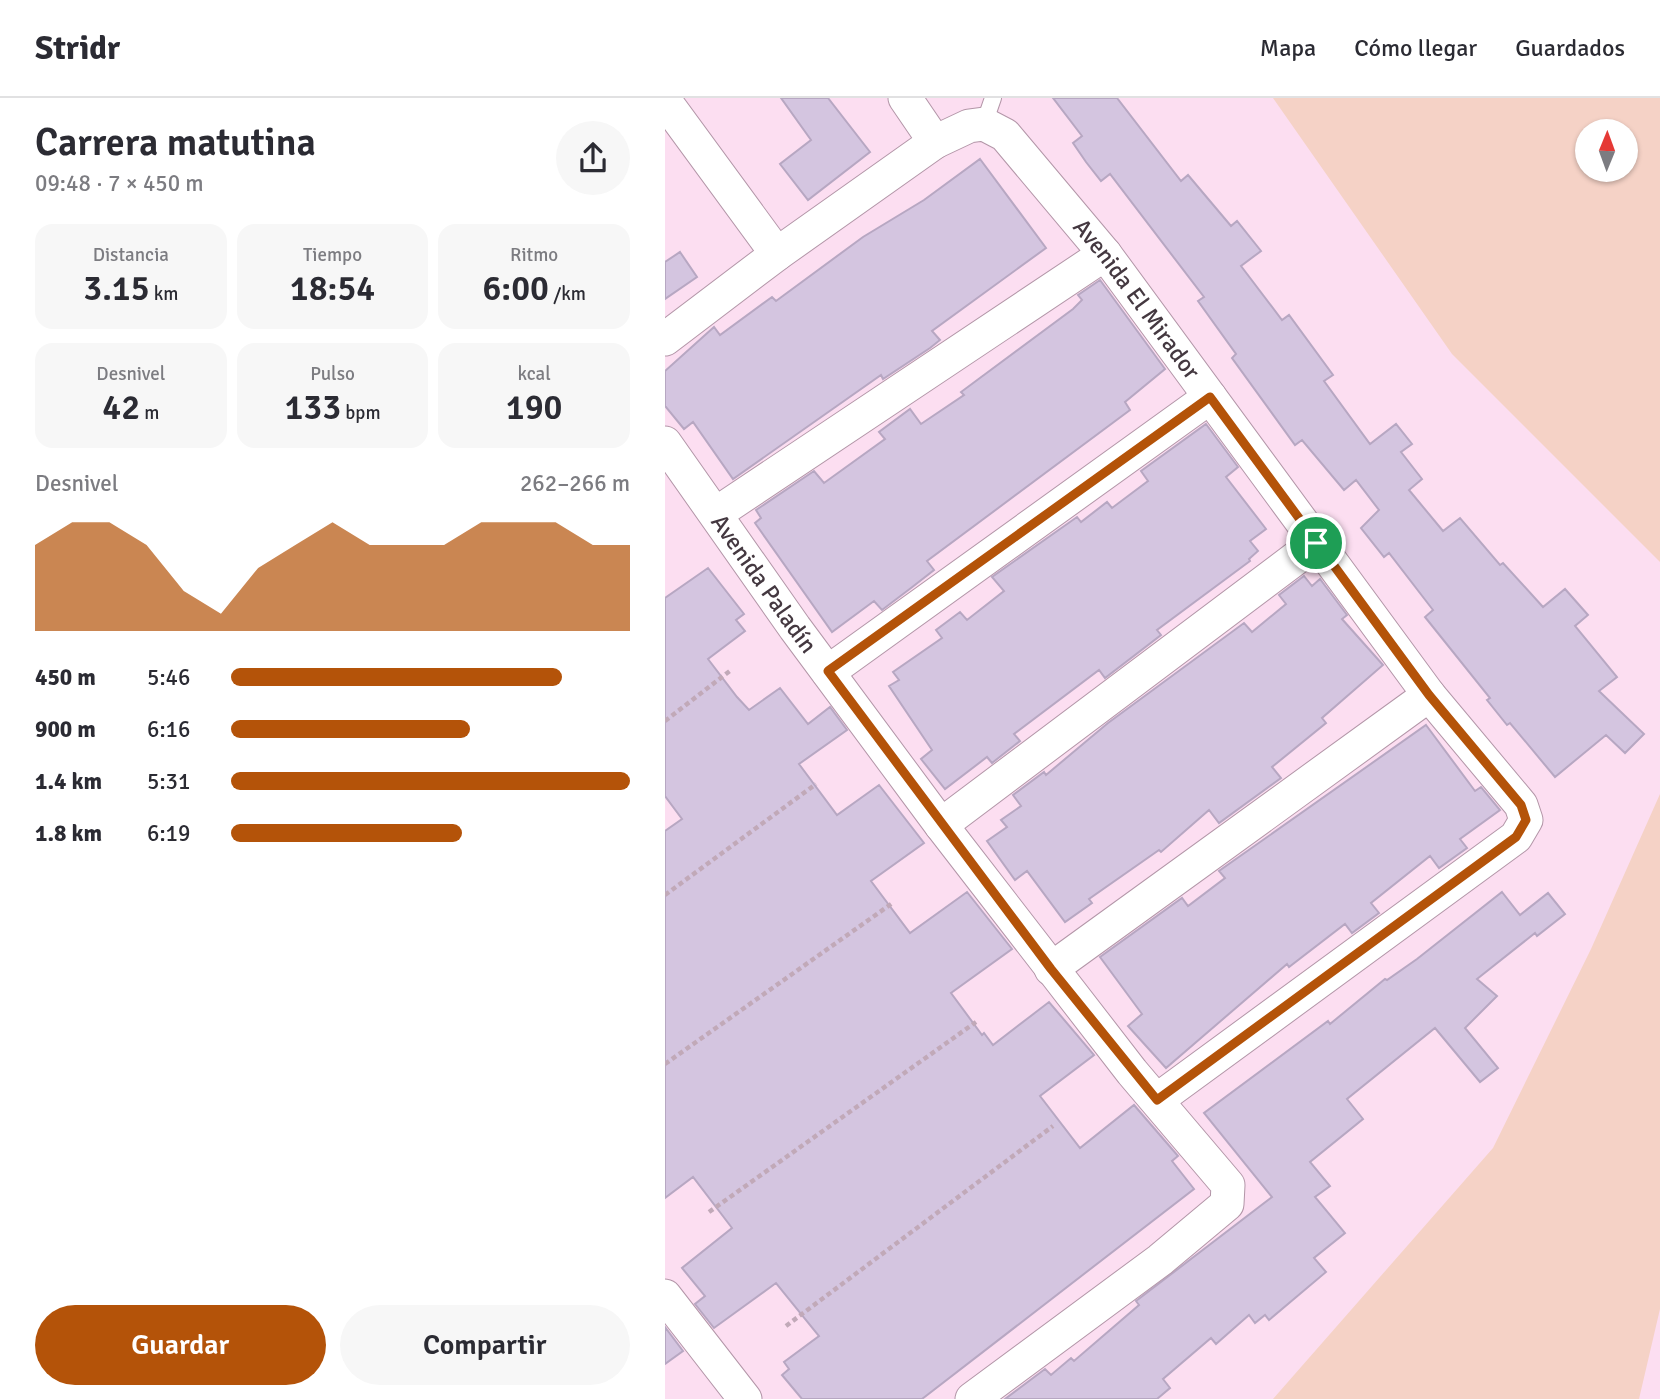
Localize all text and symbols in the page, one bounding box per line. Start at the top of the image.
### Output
text: Stridr [35,28,120,69]
text: Mapa [1260,33,1316,63]
text: Cómo llegar [1354,33,1477,63]
text: Guardados [1515,33,1625,63]
text: Carrera matutina [35,119,316,166]
north arrow [1575,119,1638,182]
map controls [1575,119,1638,182]
button: share [556,121,630,195]
text: 09:48 · 7 × 450 m [35,169,204,198]
street label: Avenida El Mirador [1067,212,1207,385]
text: Distancia [93,243,169,267]
text: Tiempo [303,243,362,267]
text: Ritmo [510,243,558,267]
text: 3.15 [83,267,150,310]
text: 18:54 [290,267,375,310]
text: 6:00 [482,267,549,310]
text: km [150,282,178,306]
text: /km [549,282,586,306]
text: Desnivel [96,362,165,386]
text: Pulso [310,362,355,386]
text: kcal [518,362,551,386]
text: 42 [102,386,140,429]
text: 133 [284,386,341,429]
text: 190 [506,386,563,429]
text: m [140,401,159,425]
text: bpm [341,401,381,425]
text: Desnivel [35,469,118,498]
text: 262–266 m [520,469,630,498]
street label: Avenida Paladín [705,508,823,659]
pin [1286,513,1346,573]
icon: arrive [1297,524,1335,562]
text: 450 m [35,663,96,692]
text: 5:46 [147,663,190,692]
text: 900 m [35,715,96,744]
text: 6:16 [147,715,190,744]
text: 1.4 km [35,767,102,796]
text: 5:31 [147,767,190,796]
text: 1.8 km [35,819,102,848]
text: 6:19 [147,819,190,848]
button: Guardar [35,1305,326,1385]
button: Compartir [340,1305,630,1385]

